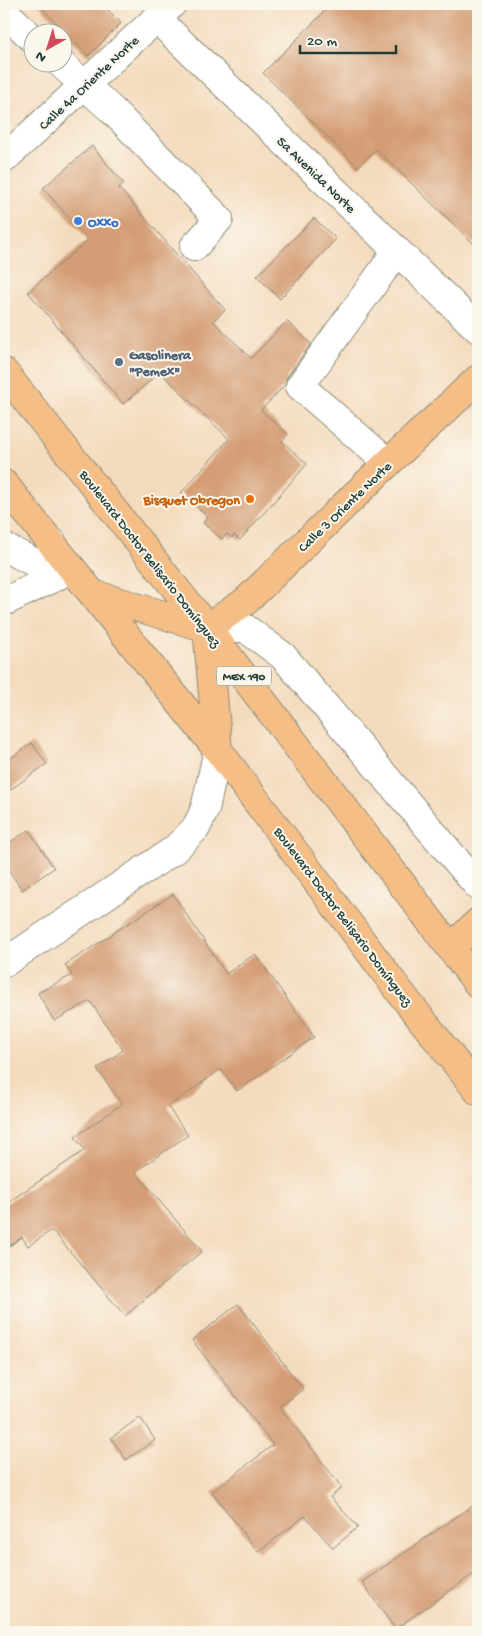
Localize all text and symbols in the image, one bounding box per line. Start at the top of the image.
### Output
north arrow [22,22,72,72]
scale bar [300,22,396,54]
street label: Calle 4a Oriente Norte [35,31,141,133]
text: 20 m [307,33,337,51]
street label: 5a Avenida Norte [272,134,359,218]
marker: Oxxo [72,215,84,227]
place label: Oxxo [88,215,119,232]
place label: Gasolinera "Pemex" [129,348,192,381]
marker: Gasolinera "Pemex" [113,356,125,368]
street label: Calle 3 Oriente Norte [295,458,397,557]
street label: Boulevard Doctor Belisario Domínguez [74,467,224,652]
place label: Bisquet Obregon [143,493,240,510]
marker: Bisquet Obregon [244,493,256,505]
road number: MEX 190 [216,666,272,686]
street label: Boulevard Doctor Belisario Domínguez [268,824,416,1011]

